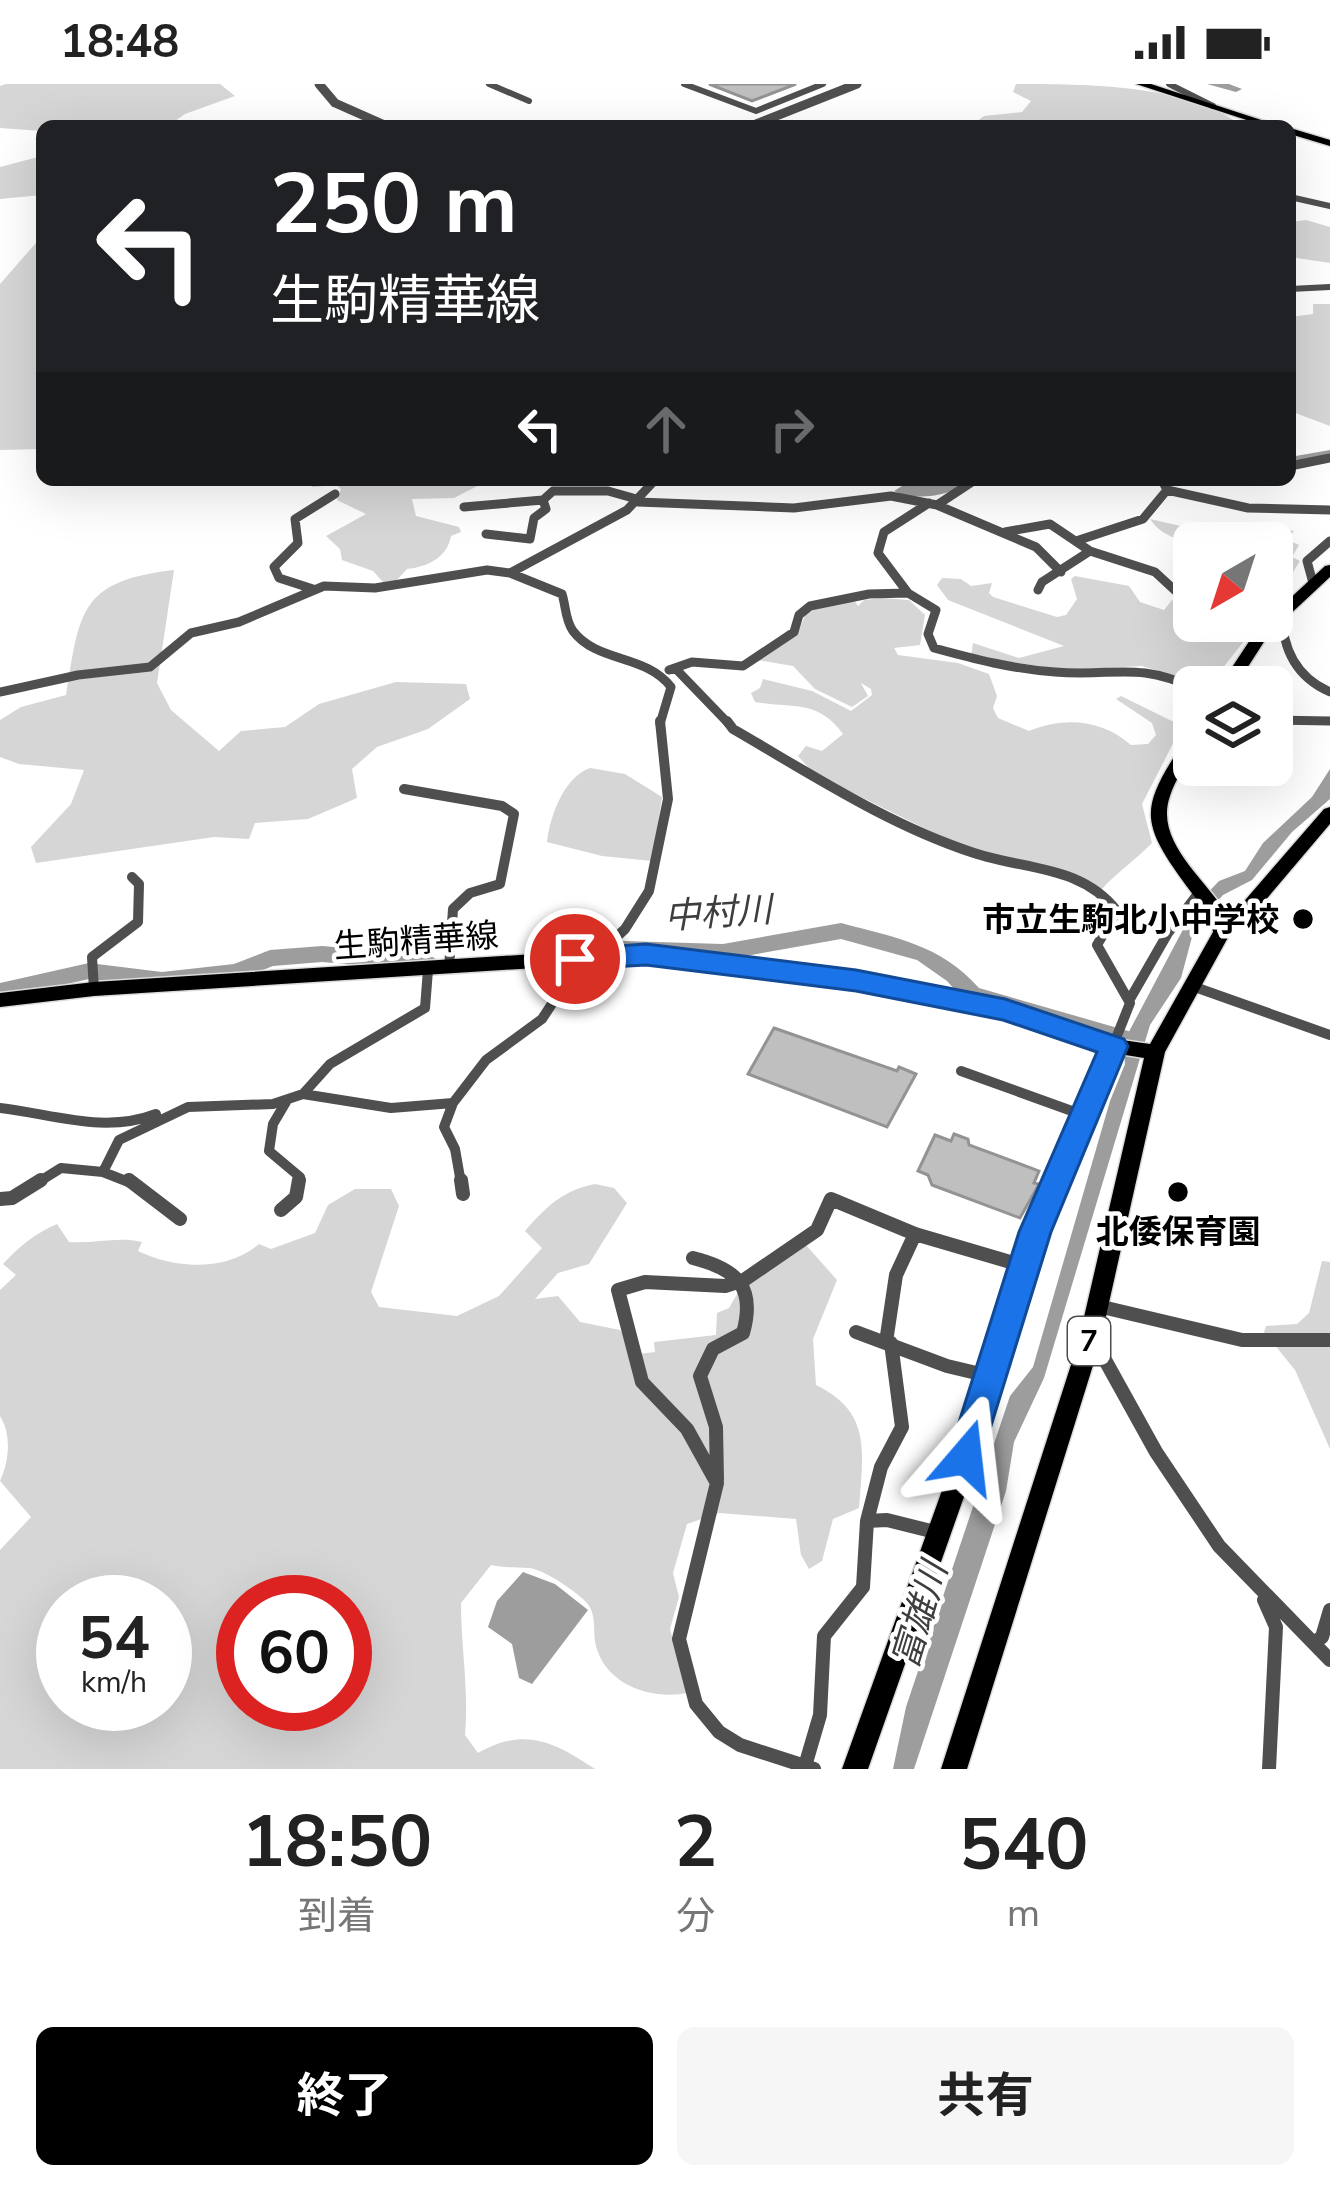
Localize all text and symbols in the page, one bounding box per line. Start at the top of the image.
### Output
text: 18:48 [60,12,179,73]
text: 250 m [270,147,518,262]
icon: left [72,168,228,324]
text: 生駒精華線 [270,264,540,338]
icon: left [507,396,573,462]
icon: ahead [633,396,699,462]
icon: right [759,396,825,462]
north arrow [1173,522,1293,642]
map controls [1173,522,1293,786]
button: layers [1173,666,1293,786]
water label: 中村川 [663,885,778,942]
place label: 市立生駒北小中学校 [982,898,1279,943]
marker: 市立生駒北小中学校 [1290,906,1316,932]
pin [524,908,626,1010]
street label: 生駒精華線 [332,913,500,970]
icon: arrive [542,926,608,992]
marker: 北倭保育園 [1165,1179,1191,1205]
place label: 北倭保育園 [1096,1210,1261,1255]
road number: 7 [1068,1317,1110,1365]
position arrow [903,1394,1029,1520]
water label: 富雄川 [881,1553,961,1674]
speed limit sign: 60 [216,1575,372,1731]
text: 54 [78,1597,150,1679]
text: km/h [81,1662,147,1703]
text: 18:50 [242,1793,432,1891]
text: 2 [674,1793,717,1891]
text: 540 [959,1796,1088,1894]
text: m [1007,1887,1040,1940]
text: 到着 [298,1890,376,1943]
text: 分 [676,1890,715,1943]
button: 終了 [36,2027,653,2165]
button: 共有 [677,2027,1294,2165]

